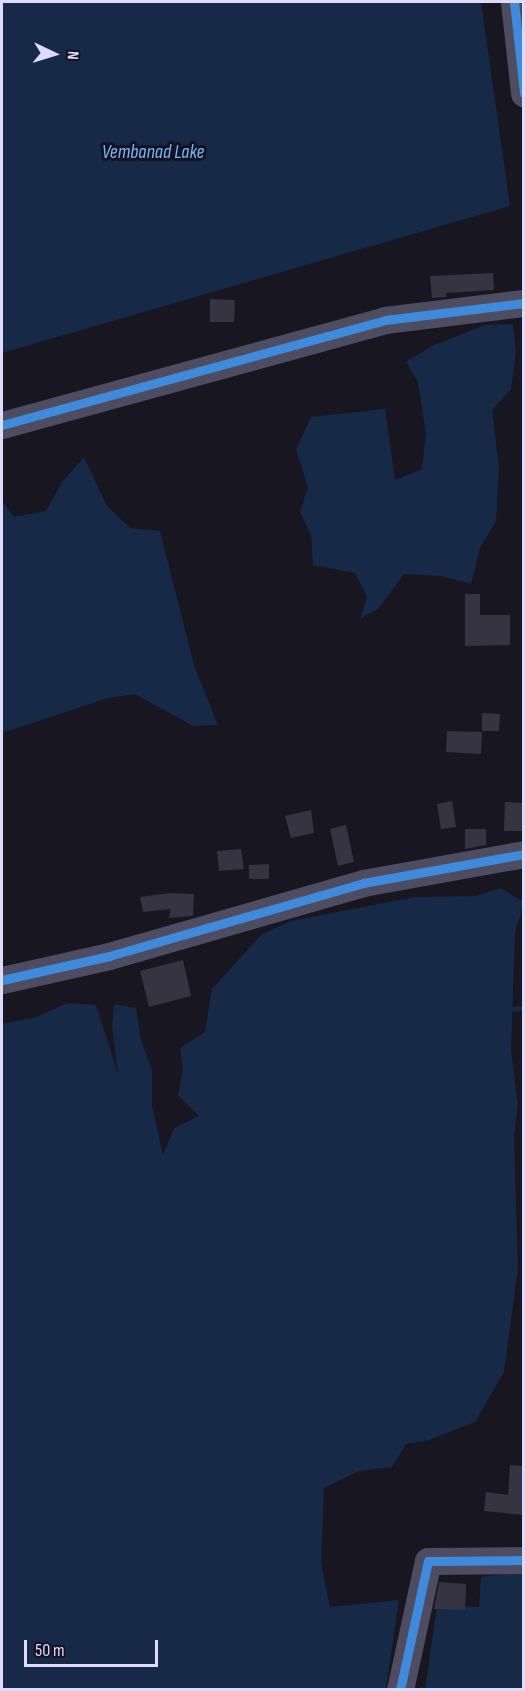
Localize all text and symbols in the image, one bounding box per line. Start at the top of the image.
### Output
north arrow [24,24,84,84]
text: N [63,50,82,60]
water label: Vembanad Lake [102,140,204,164]
scale bar [27,1628,160,1666]
text: 50 m [35,1640,65,1661]

